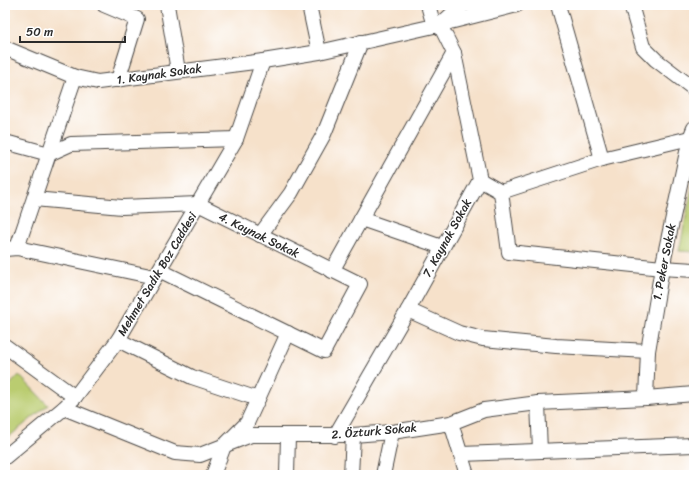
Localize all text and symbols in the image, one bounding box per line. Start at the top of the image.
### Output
scale bar [20,18,125,44]
text: 50 m [26,21,53,43]
street label: 1. Kaynak Sokak [115,57,204,91]
street label: 7. Kaynak Sokak [416,194,478,282]
street label: 4. Kaynak Sokak [215,206,304,264]
street label: Mehmet Sadık Boz Caddesi [111,207,203,340]
street label: 1. Peker Sokak [646,221,682,302]
street label: 2. Özturk Sokak [330,416,418,446]

